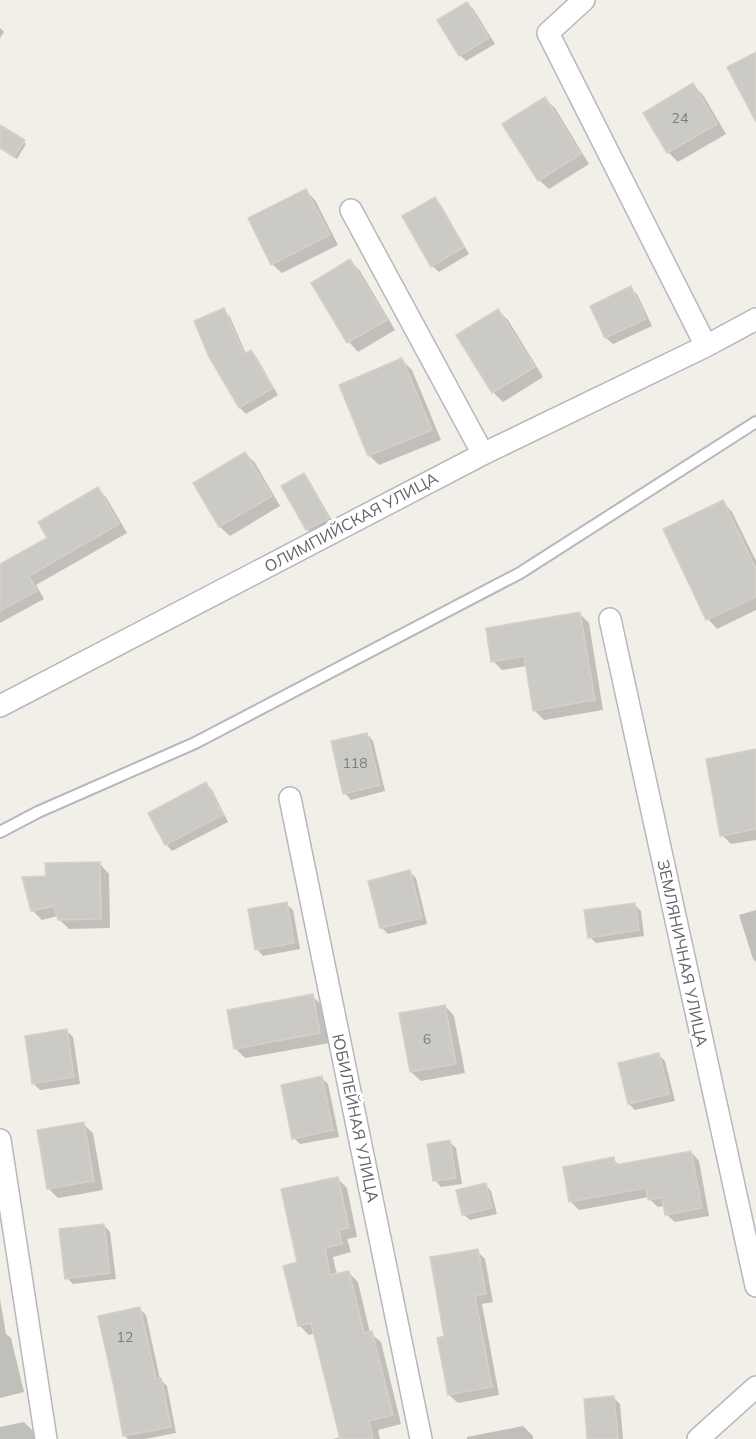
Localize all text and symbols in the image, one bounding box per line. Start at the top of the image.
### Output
house number: 24 [672,109,689,127]
street label: ОЛИМПИЙСКАЯ УЛИЦА [261,468,441,576]
house number: 118 [342,754,368,772]
street label: ЗЕМЛЯНИЧНАЯ УЛИЦА [653,858,713,1049]
house number: 6 [423,1030,431,1048]
street label: ЮБИЛЕЙНАЯ УЛИЦА [328,1032,384,1204]
house number: 12 [117,1328,133,1346]

